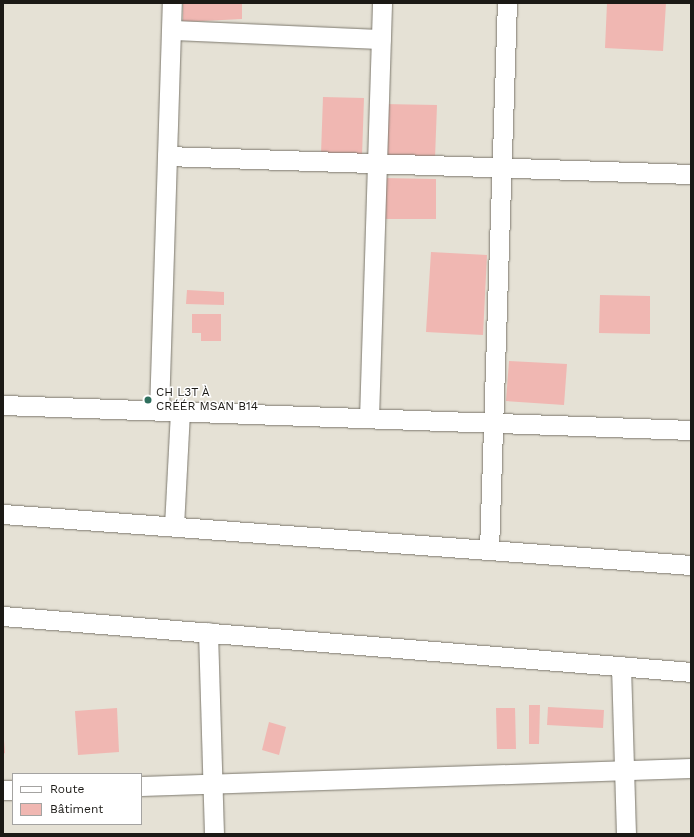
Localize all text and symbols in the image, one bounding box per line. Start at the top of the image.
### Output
place label: CH L3T À CRÉÉR MSAN B14 [156,386,258,414]
marker: CH L3T À CRÉÉR MSAN B14 [143,395,153,405]
legend [12,773,142,825]
text: Route [50,782,84,796]
text: Bâtiment [50,802,103,816]

